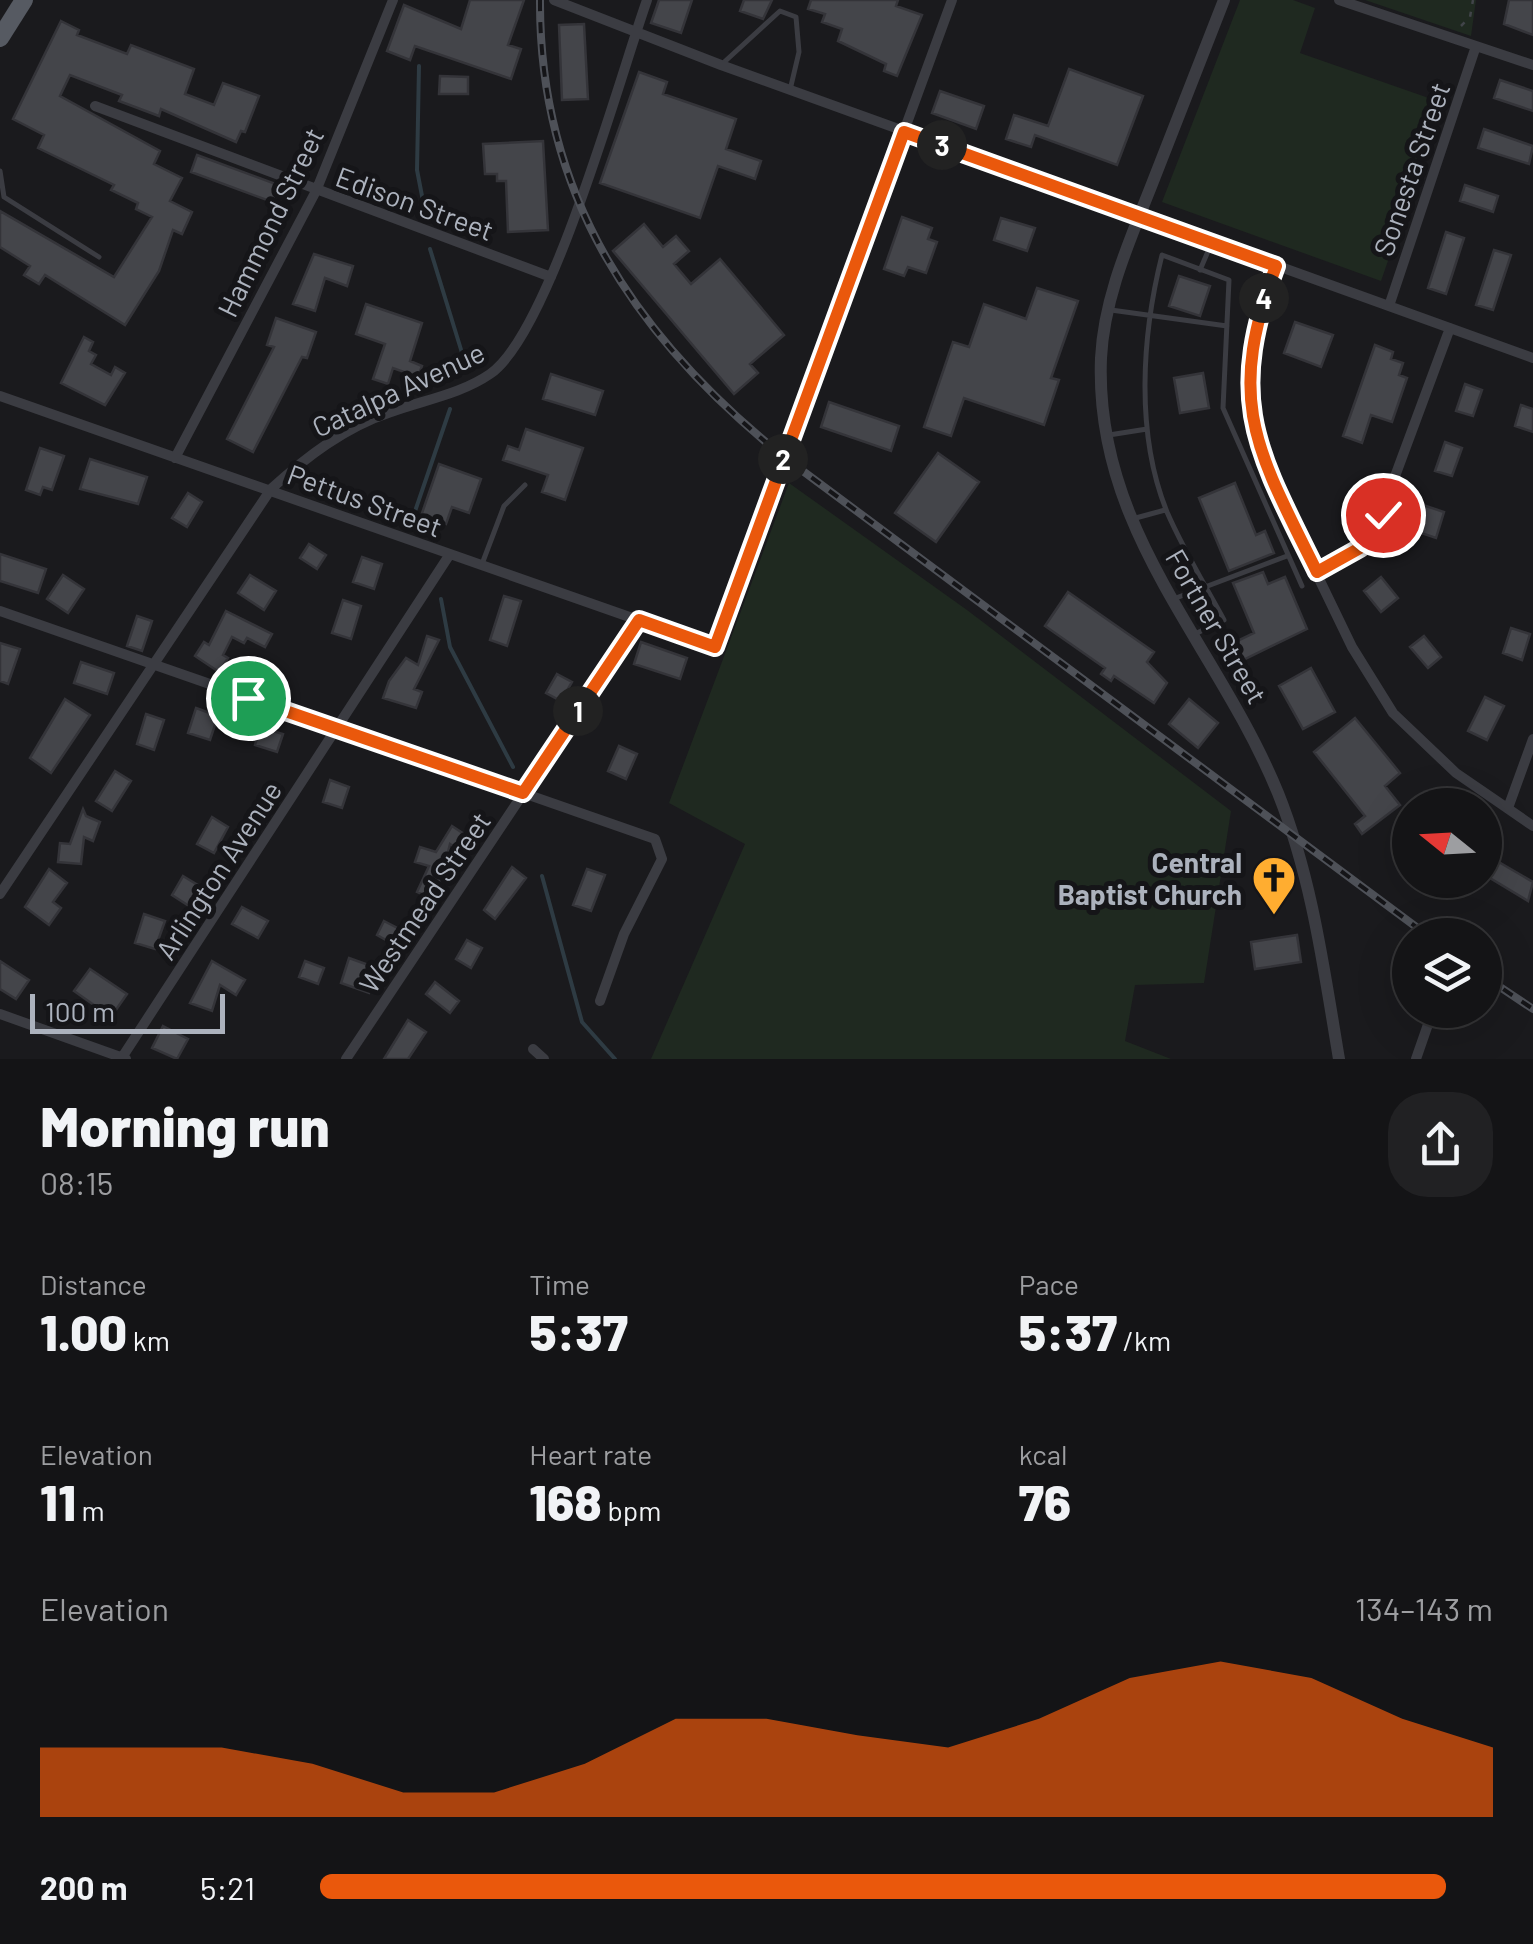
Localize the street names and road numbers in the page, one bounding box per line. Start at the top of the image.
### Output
street label: Sonesta Street [1365,78,1457,260]
street label: Hammond Street [210,122,330,322]
street label: Edison Street [332,159,498,247]
street label: Catalpa Avenue [306,334,490,444]
street label: Pettus Street [283,456,447,544]
street label: Fortner Street [1159,543,1275,709]
street label: Arlington Avenue [148,775,288,965]
street label: Westmead Street [351,805,497,999]

